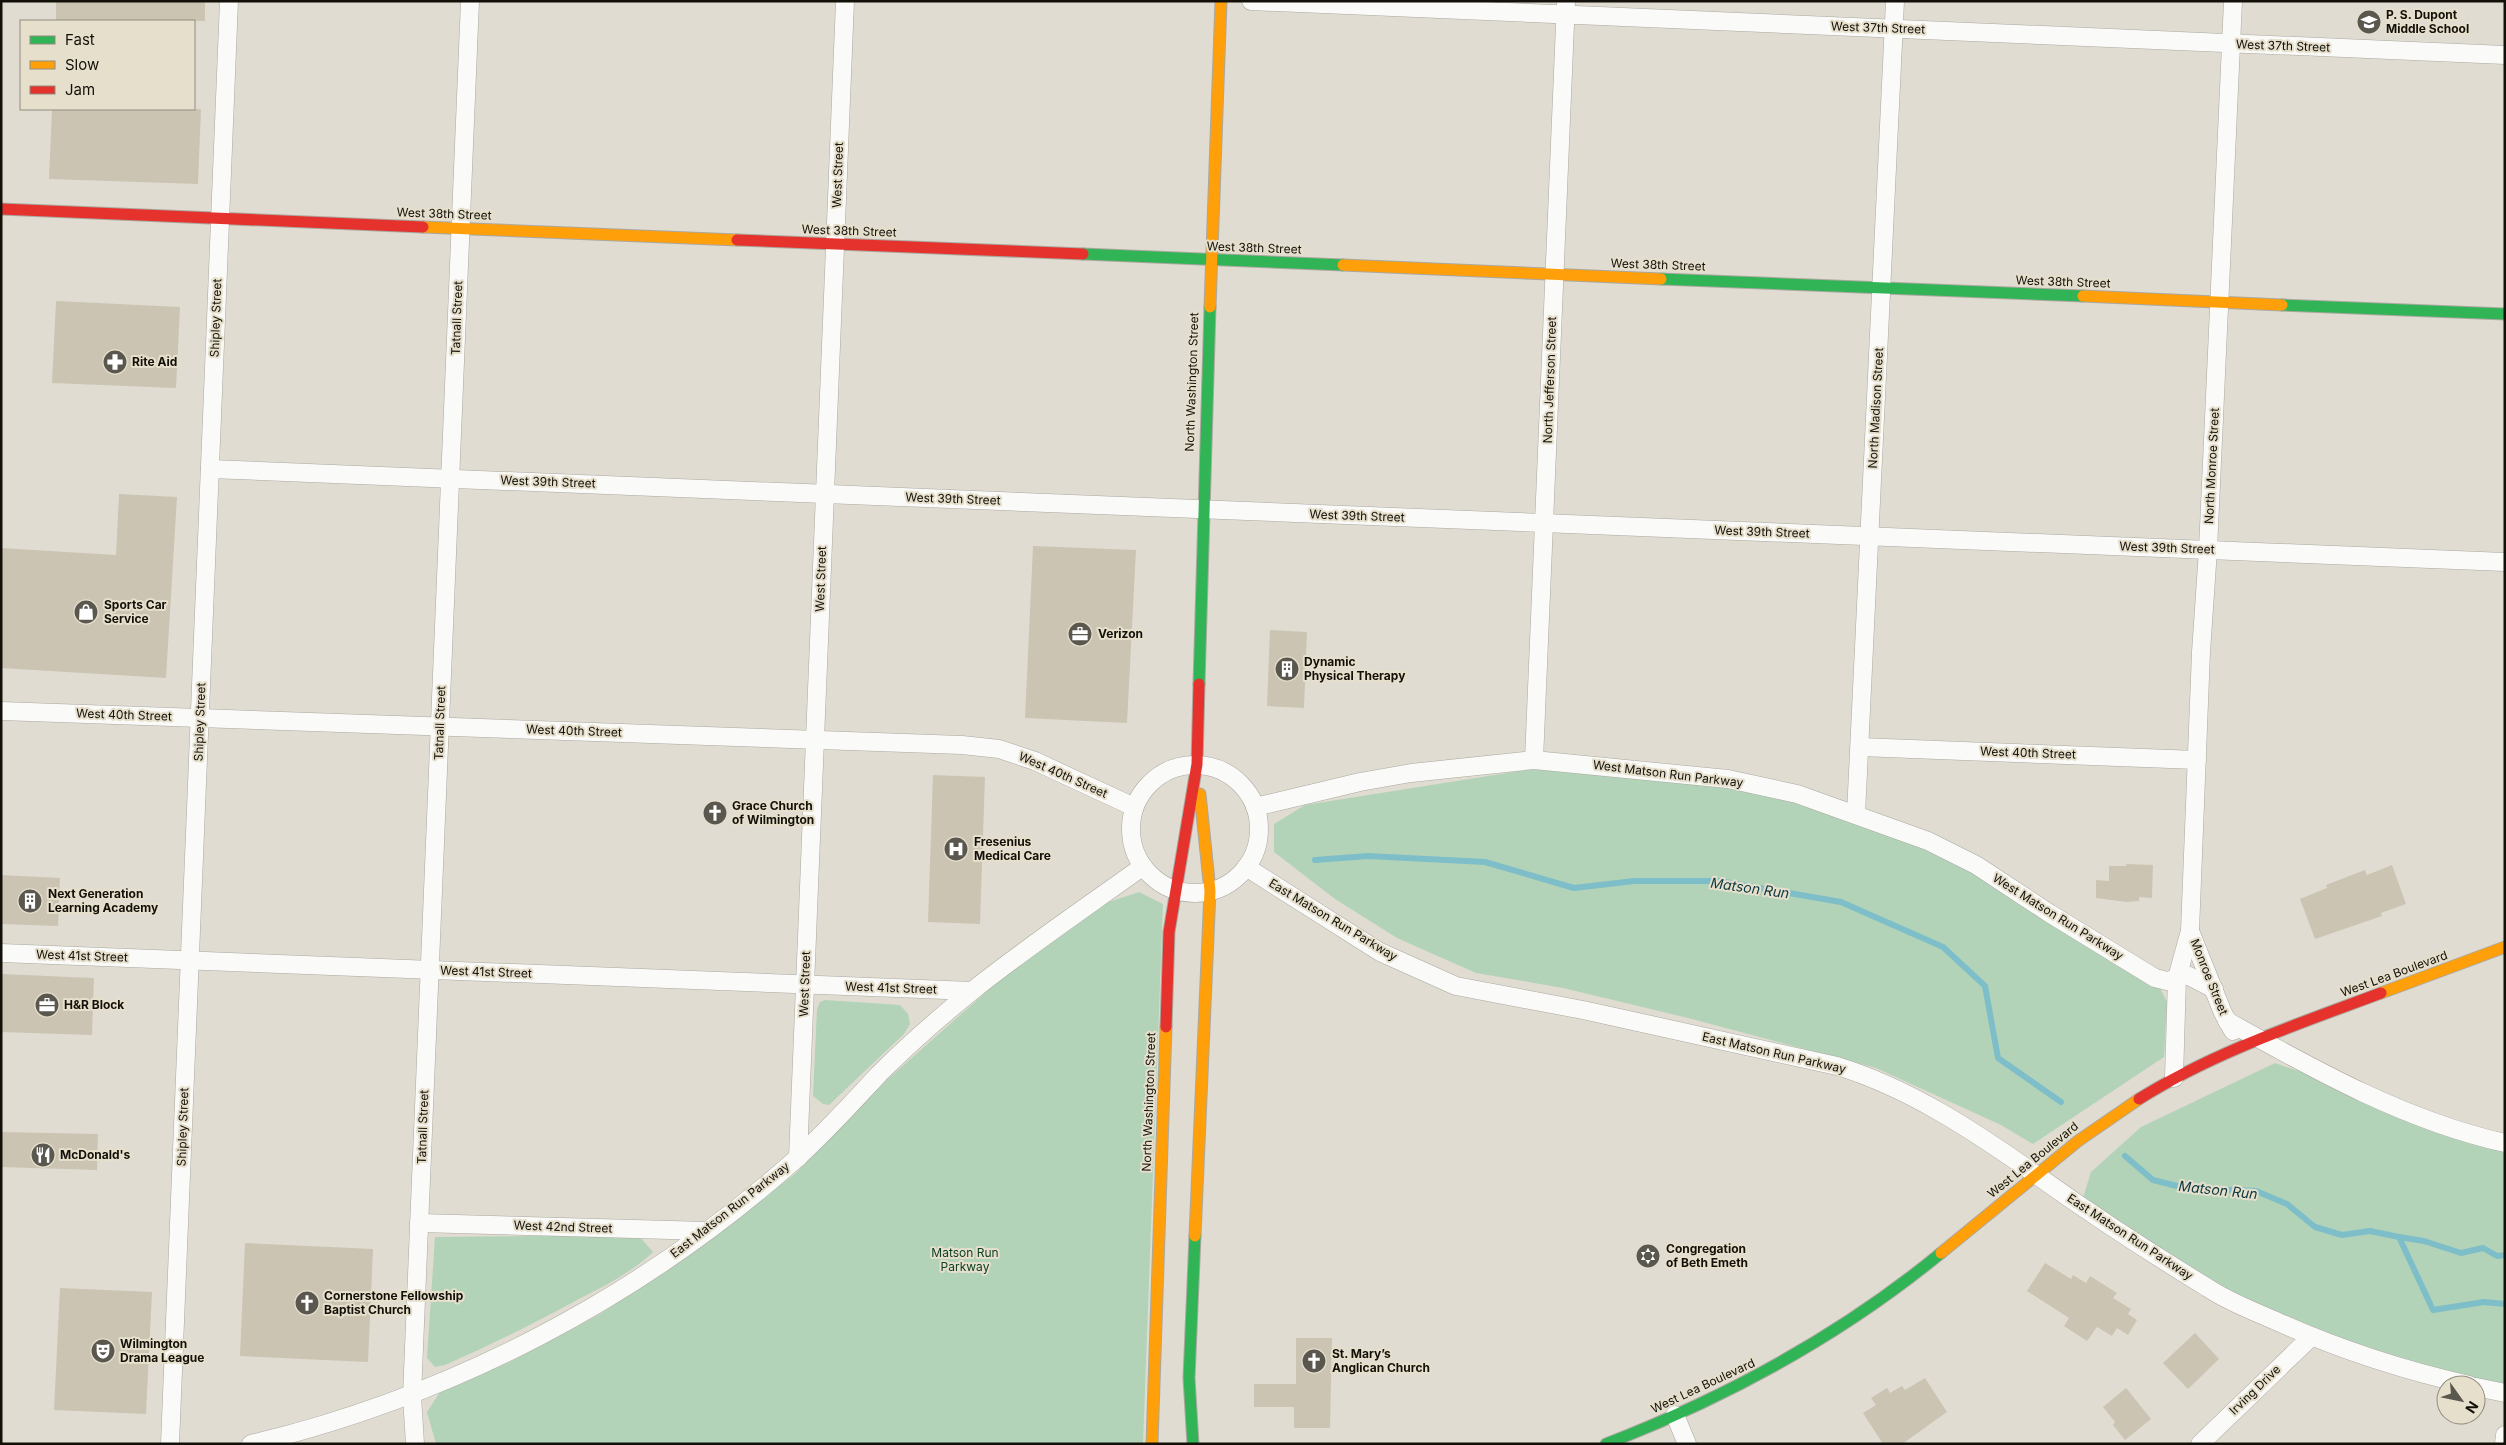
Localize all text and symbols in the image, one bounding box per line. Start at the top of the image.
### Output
place label: P. S. Dupont Middle School [2386,7,2469,36]
school or university icon: P. S. Dupont Middle School [2356,9,2382,35]
street label: West 37th Street [1831,18,1925,37]
legend [20,20,195,110]
text: Fast [65,30,95,49]
street label: West 37th Street [2236,36,2330,55]
text: Slow [65,55,99,74]
text: Jam [65,80,95,99]
street label: West Street [829,142,846,208]
street label: West 38th Street [396,204,492,223]
street label: West 38th Street [801,221,897,240]
street label: West 38th Street [1206,238,1302,257]
street label: West 38th Street [1610,255,1706,274]
street label: West 38th Street [2015,272,2111,291]
street label: Shipley Street [207,278,224,358]
street label: Tatnall Street [448,280,465,355]
street label: North Washington Street [1182,312,1201,452]
street label: North Jefferson Street [1540,316,1559,444]
street label: North Madison Street [1865,347,1886,469]
pharmacy icon: Rite Aid [102,349,128,375]
place label: Rite Aid [132,354,177,369]
street label: North Monroe Street [2201,407,2222,524]
street label: West 39th Street [500,472,596,491]
street label: West 39th Street [905,489,1001,508]
street label: West 39th Street [1309,506,1405,525]
street label: West 39th Street [1714,522,1810,541]
street label: West 39th Street [2119,538,2215,557]
street label: West Street [812,546,829,612]
place label: Sports Car Service [104,597,167,626]
shop icon: Sports Car Service [73,599,99,625]
office icon: Verizon [1067,621,1093,647]
place label: Verizon [1098,626,1143,641]
place label: Dynamic Physical Therapy [1304,654,1406,683]
building icon: Dynamic Physical Therapy [1274,656,1300,682]
street label: Shipley Street [191,682,208,762]
street label: Tatnall Street [431,685,448,760]
street label: West 40th Street [76,705,172,724]
street label: West 40th Street [526,721,622,740]
street label: West 40th Street [1980,743,2076,762]
street label: West 40th Street [1016,748,1110,801]
street label: West Matson Run Parkway [1592,757,1744,790]
place label: Grace Church of Wilmington [732,798,814,827]
church icon: Grace Church of Wilmington [702,800,728,826]
place label: Fresenius Medical Care [974,834,1051,863]
hospital icon: Fresenius Medical Care [943,836,969,862]
street label: West Matson Run Parkway [1990,870,2127,963]
water label: Matson Run [1710,874,1791,901]
street label: East Matson Run Parkway [1266,875,1400,964]
place label: Next Generation Learning Academy [48,886,159,915]
building icon: Next Generation Learning Academy [17,888,43,914]
street label: Monroe Street [2187,937,2232,1017]
street label: West 41st Street [36,946,128,965]
street label: West Lea Boulevard [2338,947,2449,1000]
street label: West Street [796,951,813,1017]
street label: West 41st Street [440,962,532,981]
street label: West 41st Street [845,978,937,997]
office icon: H&R Block [34,992,60,1018]
place label: H&R Block [64,997,124,1012]
street label: East Matson Run Parkway [1701,1029,1848,1076]
street label: North Washington Street [1139,1032,1158,1172]
street label: Shipley Street [174,1087,191,1167]
street label: Tatnall Street [414,1089,431,1164]
street label: West Lea Boulevard [1984,1118,2081,1201]
restaurant icon: McDonald's [30,1142,56,1168]
place label: McDonald's [60,1147,130,1162]
street label: East Matson Run Parkway [667,1158,792,1261]
water label: Matson Run [2178,1177,2258,1202]
street label: East Matson Run Parkway [2065,1190,2196,1283]
street label: West 42nd Street [513,1217,613,1236]
place label: Congregation of Beth Emeth [1666,1241,1748,1270]
synagogue icon: Congregation of Beth Emeth [1635,1243,1661,1269]
park label: Matson Run Parkway [931,1245,999,1274]
place label: Cornerstone Fellowship Baptist Church [324,1288,464,1317]
church icon: Cornerstone Fellowship Baptist Church [294,1290,320,1316]
place label: Wilmington Drama League [120,1336,204,1365]
theatre icon: Wilmington Drama League [90,1338,116,1364]
place label: St. Mary’s Anglican Church [1332,1346,1430,1375]
church icon: St. Mary’s Anglican Church [1301,1348,1327,1374]
street label: West Lea Boulevard [1649,1355,1757,1416]
street label: Irving Drive [2226,1362,2283,1418]
north arrow [2436,1375,2486,1425]
text: N [2462,1398,2482,1416]

